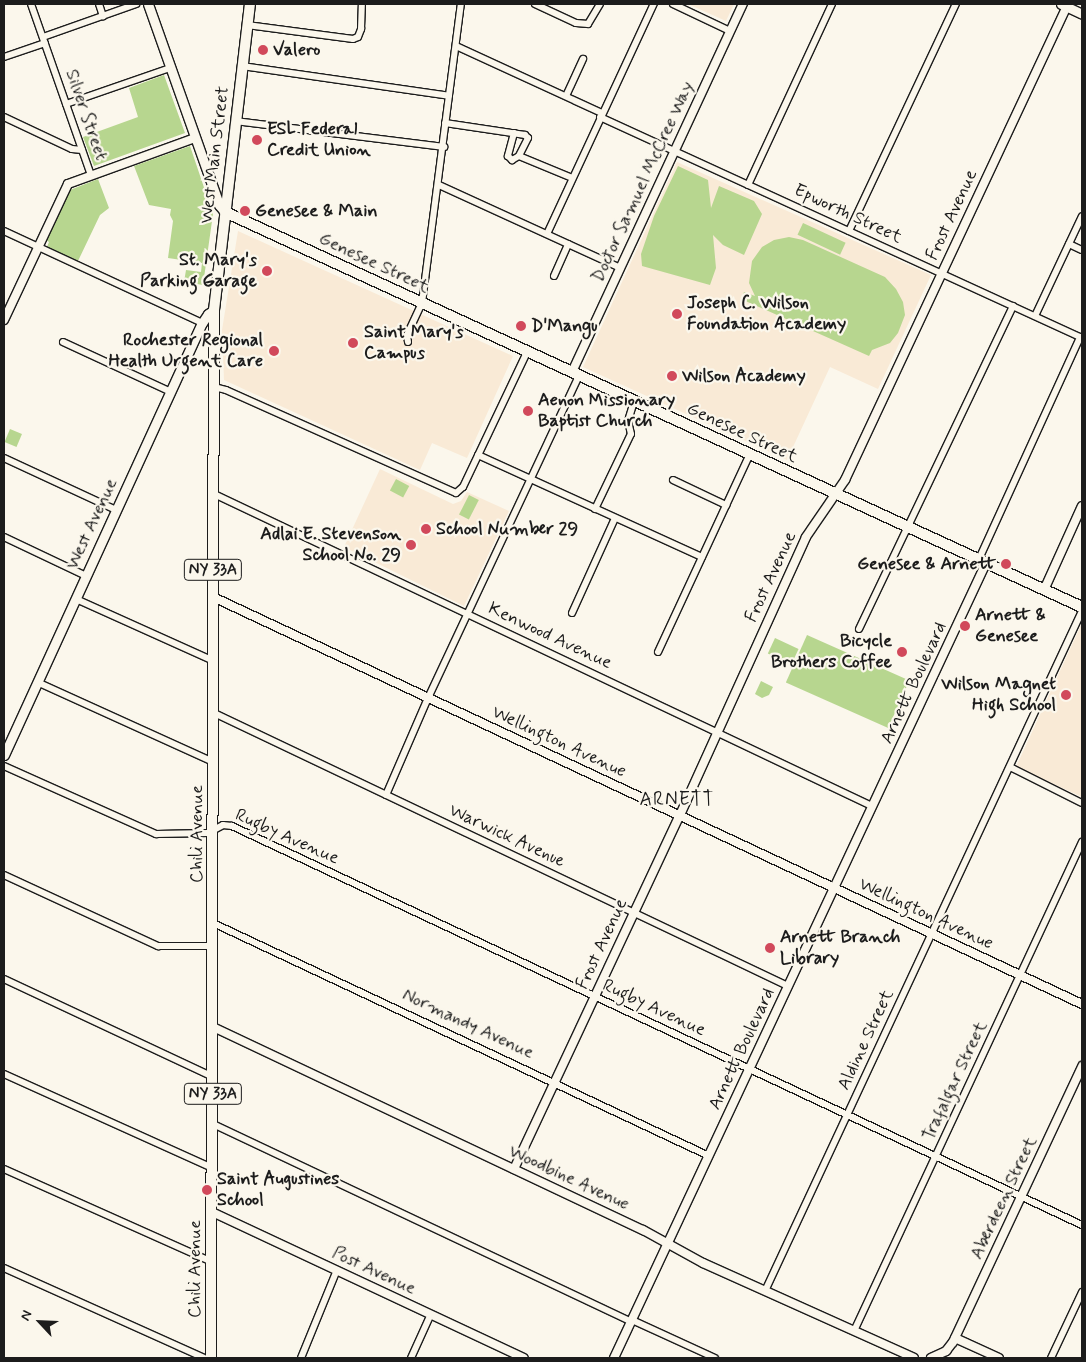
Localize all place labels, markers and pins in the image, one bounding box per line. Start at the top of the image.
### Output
place label: Valero [273,39,320,61]
marker: Valero [257,44,269,56]
place label: ESL Federal Credit Union [267,119,366,162]
marker: ESL Federal Credit Union [251,134,263,146]
place label: Genesee & Main [255,200,378,222]
marker: Genesee & Main [239,205,251,217]
place label: St. Mary's Parking Garage [141,250,257,292]
marker: St. Mary's Parking Garage [261,265,273,277]
place label: Joseph C. Wilson Foundation Academy [687,293,847,336]
marker: Joseph C. Wilson Foundation Academy [671,308,683,320]
place label: D'Mangu [531,315,598,337]
marker: D'Mangu [515,320,527,332]
place label: Saint Mary's Campus [364,322,463,364]
place label: Rochester Regional Health Urgent Care [107,330,263,372]
marker: Saint Mary's Campus [346,336,360,350]
marker: Rochester Regional Health Urgent Care [267,344,281,358]
place label: Wilson Academy [682,365,808,387]
marker: Wilson Academy [666,370,678,382]
place label: Aenon Missionary Baptist Church [538,390,669,432]
marker: Aenon Missionary Baptist Church [522,405,534,417]
place label: School Number 29 [436,518,574,540]
marker: School Number 29 [420,523,432,535]
place label: Adlai E. Stevenson School No. 29 [260,524,401,566]
marker: Adlai E. Stevenson School No. 29 [405,539,417,551]
place label: Genesee & Arnett [857,553,996,575]
marker: Genesee & Arnett [1000,558,1012,570]
place label: Arnett & Genesee [975,605,1046,648]
marker: Arnett & Genesee [959,620,971,632]
place label: Bicycle Brothers Coffee [770,631,892,674]
marker: Bicycle Brothers Coffee [896,646,908,658]
place label: Wilson Magnet High School [937,674,1056,716]
marker: Wilson Magnet High School [1060,689,1072,701]
place label: Arnett Branch Library [780,927,900,970]
marker: Arnett Branch Library [764,942,776,954]
place label: Saint Augustines School [217,1169,341,1212]
marker: Saint Augustines School [201,1184,213,1196]

